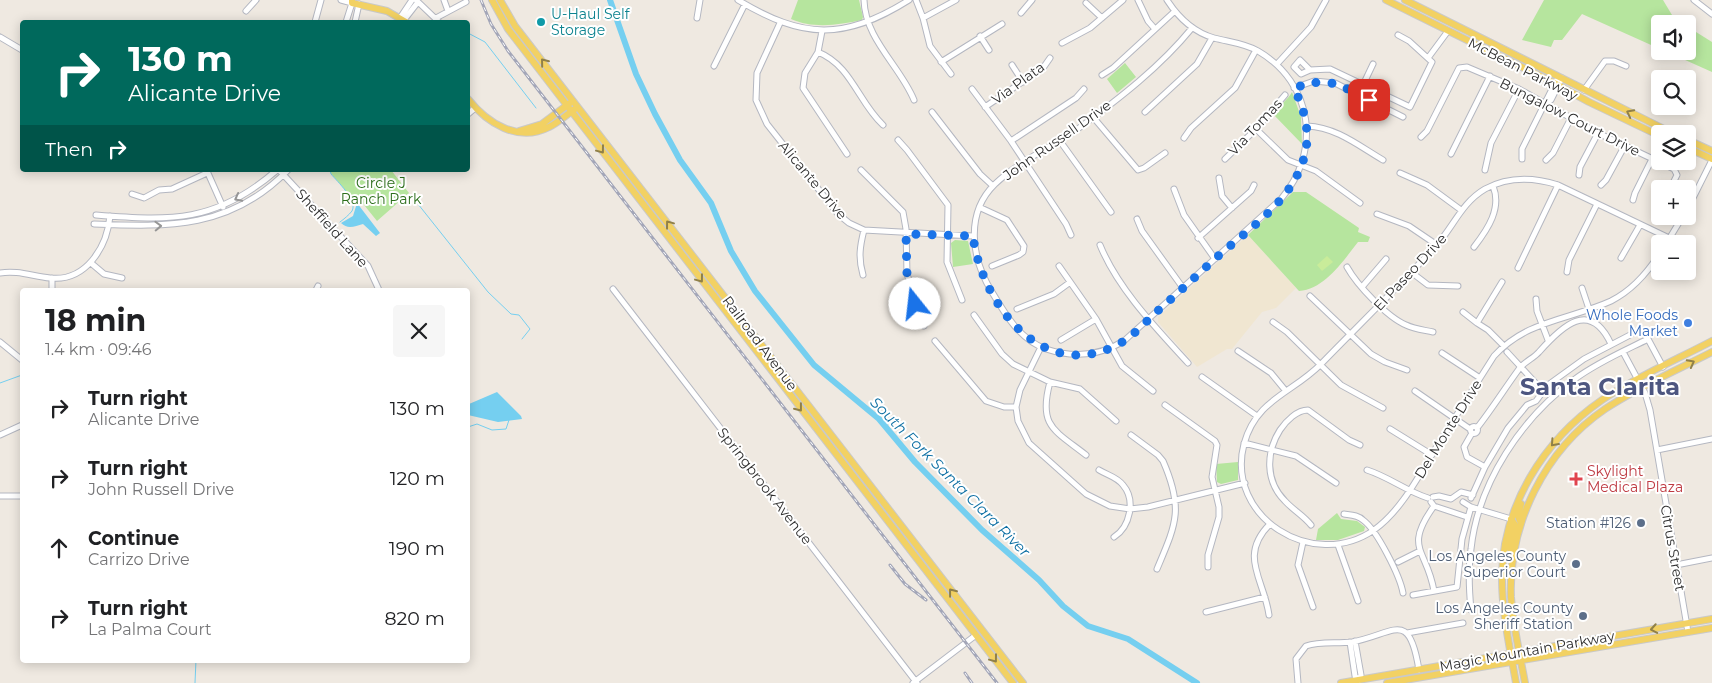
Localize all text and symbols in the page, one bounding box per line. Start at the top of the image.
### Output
place label: U-Haul Self Storage [551,5,631,39]
map controls [1651,15,1696,280]
button: sound [1651,15,1696,60]
marker: U-Haul Self Storage [535,16,547,28]
street label: McBean Parkway [1465,34,1581,105]
text: 130 m [128,37,233,80]
icon: right [45,40,110,105]
street label: Via Plata [988,58,1048,108]
one-way arrow [541,59,549,68]
button: search [1651,70,1696,115]
street label: Bungalow Court Drive [1497,74,1643,160]
pin [1348,79,1390,121]
text: Alicante Drive [128,80,281,107]
icon: arrive [1355,86,1383,114]
street label: Via Tomas [1224,95,1286,159]
street label: John Russell Drive [999,96,1115,185]
one-way arrow [1626,109,1635,119]
button: layers [1651,125,1696,170]
icon: right [103,135,131,163]
street label: Alicante Drive [775,137,851,223]
text: Then [45,138,93,161]
one-way arrow [595,144,604,154]
park label: Circle J Ranch Park [341,174,422,208]
button: + [1651,180,1696,225]
street label: Sheffield Lane [292,185,372,271]
one-way arrow [234,192,243,202]
one-way arrow [666,220,675,230]
one-way arrow [154,221,162,231]
street label: El Paseo Drive [1370,230,1450,314]
button: − [1651,235,1696,280]
one-way arrow [694,273,702,282]
position arrow [888,277,940,329]
street label: Railroad Avenue [718,292,802,394]
text: 18 min [45,302,146,339]
button: close [393,305,445,357]
place label: Whole Foods Market [1586,306,1678,340]
marker: Whole Foods Market [1682,317,1694,329]
text: 1.4 km · 09:46 [45,340,152,359]
one-way arrow [1686,359,1695,369]
district label: Santa Clarita [1520,372,1680,401]
street label: Del Monte Drive [1410,376,1486,482]
text: Turn right [88,387,188,410]
water label: South Fork Santa Clara River [866,393,1035,561]
icon: right [45,394,73,422]
text: 130 m [390,397,445,420]
one-way arrow [793,402,802,412]
text: Alicante Drive [88,410,199,429]
street label: Springbrook Avenue [714,424,816,548]
one-way arrow [1551,437,1560,446]
text: Turn right [88,457,188,480]
place label: Skylight Medical Plaza [1587,462,1683,496]
icon: right [45,464,73,492]
text: 120 m [390,467,445,490]
marker: Skylight Medical Plaza [1569,472,1583,486]
text: John Russell Drive [88,480,234,499]
street label: Citrus Street [1657,504,1689,593]
place label: Station #126 [1546,514,1631,532]
marker: Station #126 [1635,517,1647,529]
text: Continue [88,527,179,550]
icon: ahead [45,534,73,562]
text: 190 m [389,537,445,560]
place label: Los Angeles County Superior Court [1428,547,1566,581]
text: Carrizo Drive [88,550,190,569]
marker: Los Angeles County Superior Court [1570,558,1582,570]
one-way arrow [949,588,958,598]
text: Turn right [88,597,188,620]
place label: Los Angeles County Sheriff Station [1435,599,1573,633]
icon: right [45,604,73,632]
text: 820 m [384,607,445,630]
marker: Los Angeles County Sheriff Station [1577,610,1589,622]
text: La Palma Court [88,620,212,639]
one-way arrow [1650,624,1659,634]
street label: Magic Mountain Parkway [1438,627,1616,675]
one-way arrow [989,653,997,662]

